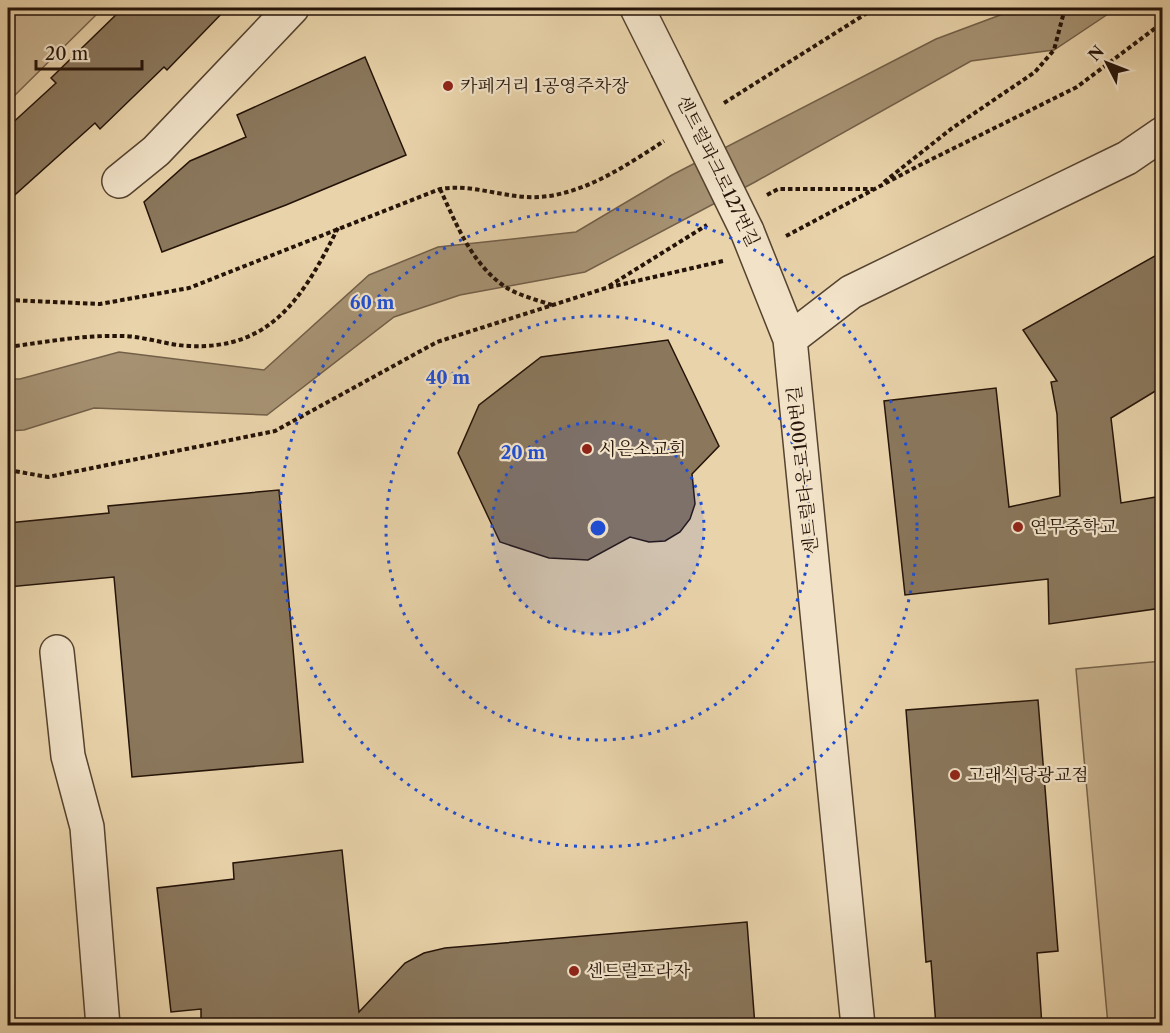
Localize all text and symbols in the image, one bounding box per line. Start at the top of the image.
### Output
scale bar [36,33,142,71]
north arrow [1077,33,1137,93]
text: N [1084,41,1108,65]
text: 20 m [45,43,89,65]
place label: 카페거리 1공영주차장 [460,75,629,97]
marker: 카페거리 1공영주차장 [441,79,455,93]
street label: 센트럴파크로127번길 [672,92,764,250]
text: 60 m [350,292,394,314]
text: 40 m [426,367,470,389]
street label: 센트럴타운로100번길 [783,385,823,555]
place label: 시은소교회 [599,438,686,460]
text: 20 m [501,442,545,464]
marker: 시은소교회 [580,442,594,456]
place label: 연무중학교 [1030,516,1118,538]
centre of rings [588,518,608,538]
marker: 연무중학교 [1011,520,1025,534]
place label: 고래식당광교점 [967,764,1089,786]
marker: 고래식당광교점 [948,768,962,782]
place label: 센트럴프라자 [586,960,691,982]
marker: 센트럴프라자 [567,964,581,978]

